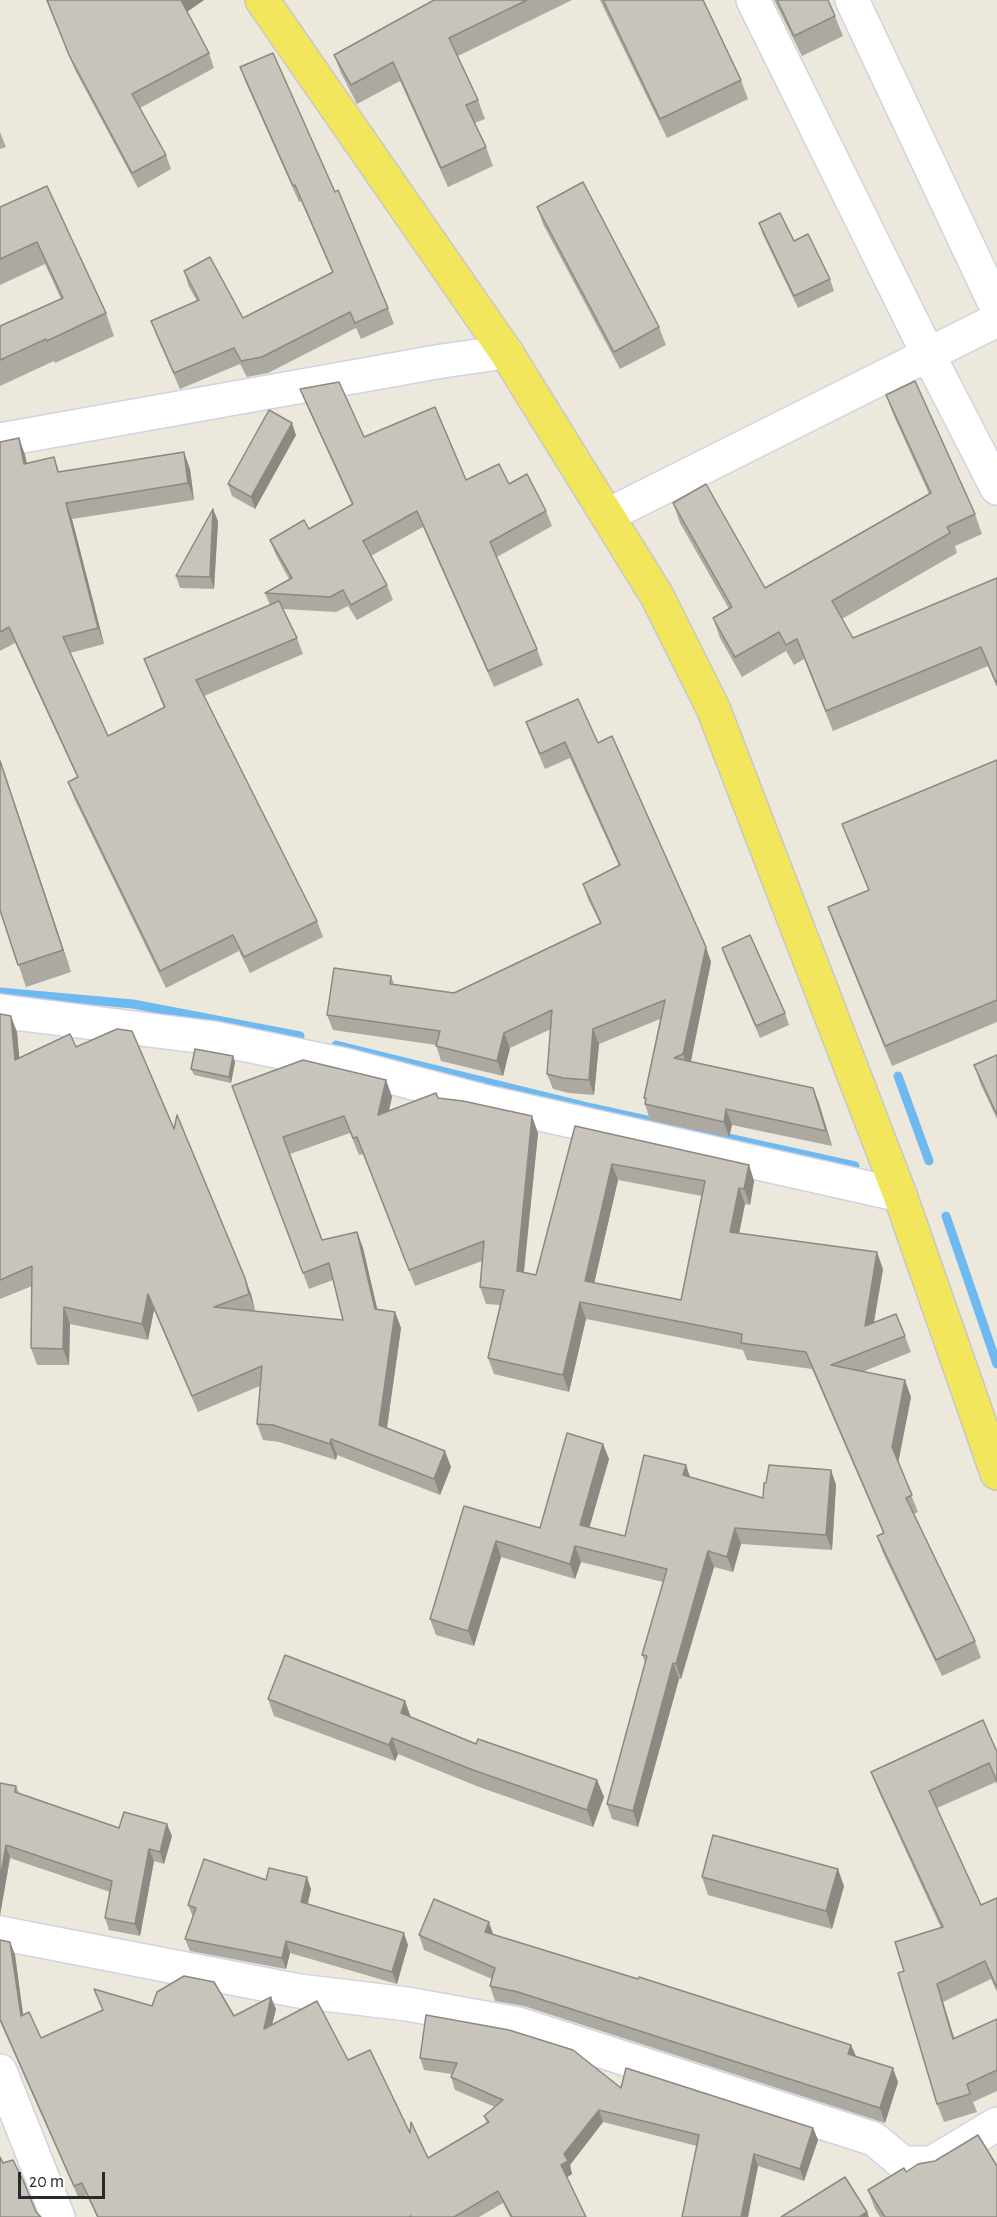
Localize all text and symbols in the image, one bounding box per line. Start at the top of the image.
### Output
scale bar [21,2160,108,2198]
text: 20 m [29,2173,64,2191]

